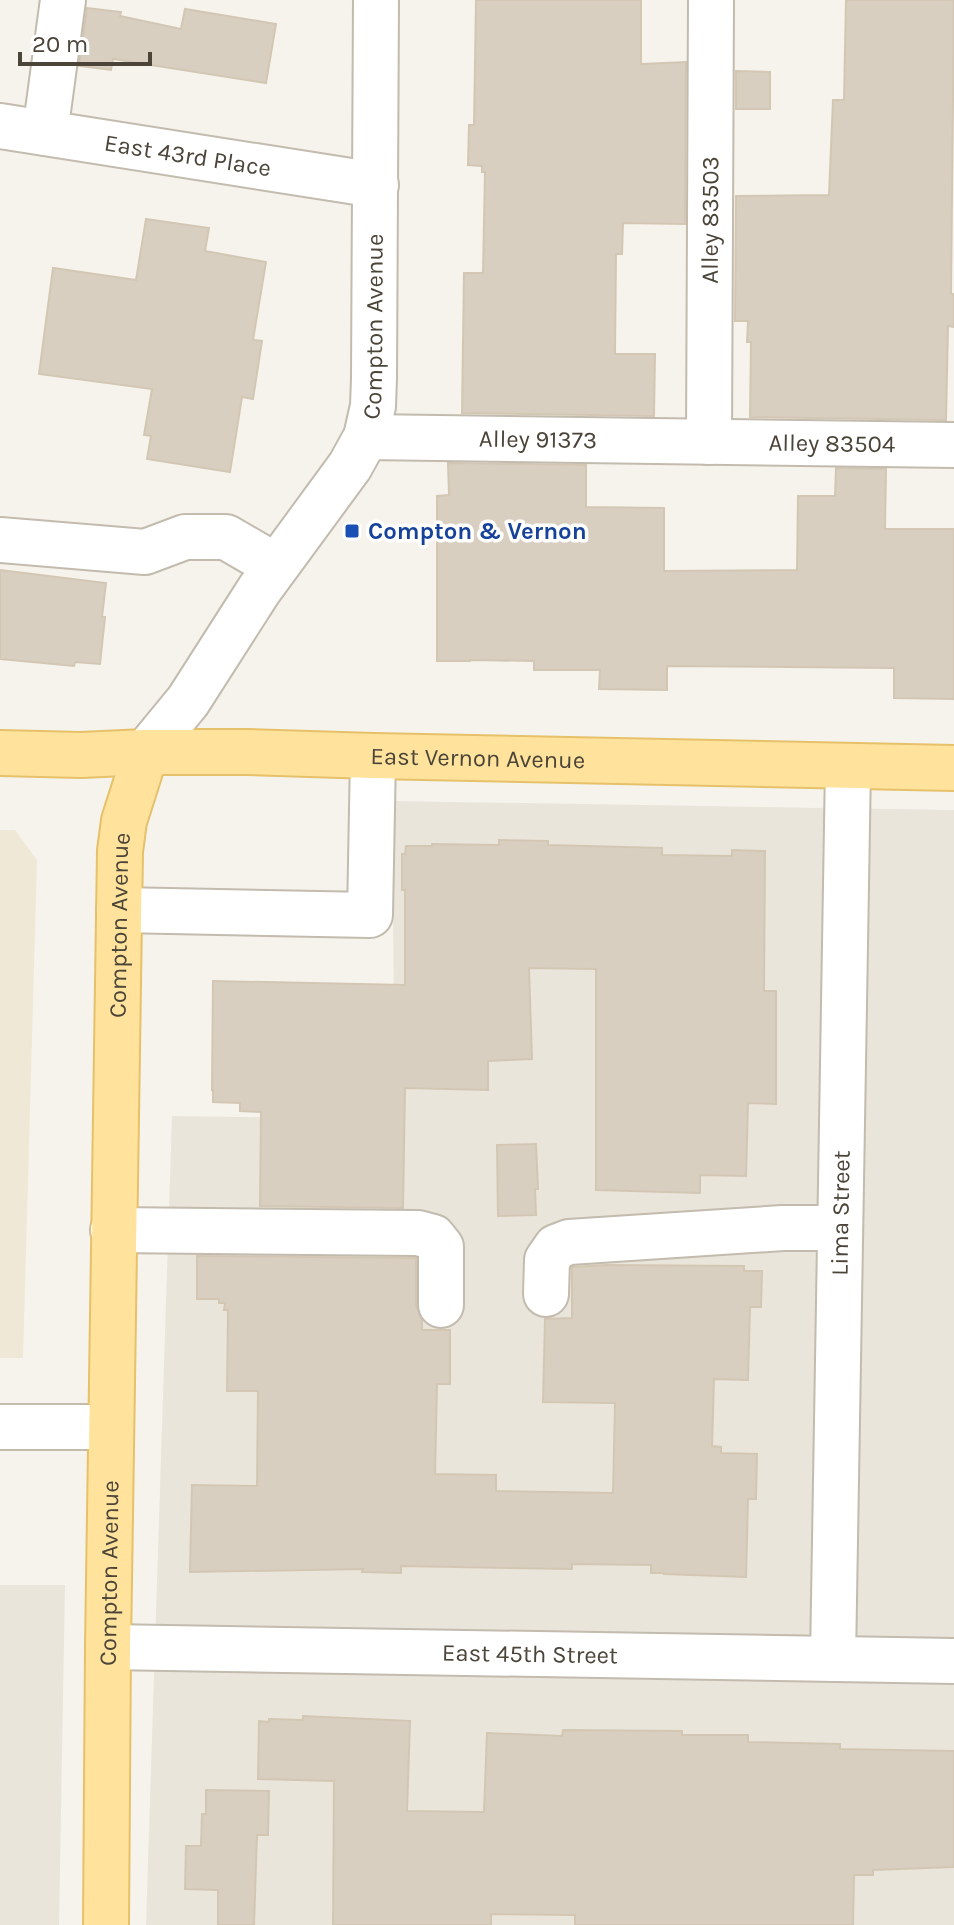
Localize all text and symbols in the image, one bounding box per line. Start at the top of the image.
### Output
scale bar [20,16,150,66]
text: 20 m [32,30,88,58]
street label: East 43rd Place [102,129,273,182]
street label: Alley 83503 [696,156,724,284]
street label: Compton Avenue [356,234,389,422]
street label: Alley 91373 [479,425,597,454]
street label: Alley 83504 [768,428,895,458]
place label: Compton & Vernon [368,517,587,545]
marker: Compton & Vernon [343,522,361,540]
street label: East Vernon Avenue [370,742,585,774]
street label: Compton Avenue [103,831,136,1018]
street label: Lima Street [825,1150,856,1276]
street label: Compton Avenue [94,1480,125,1666]
street label: East 45th Street [442,1639,618,1669]

